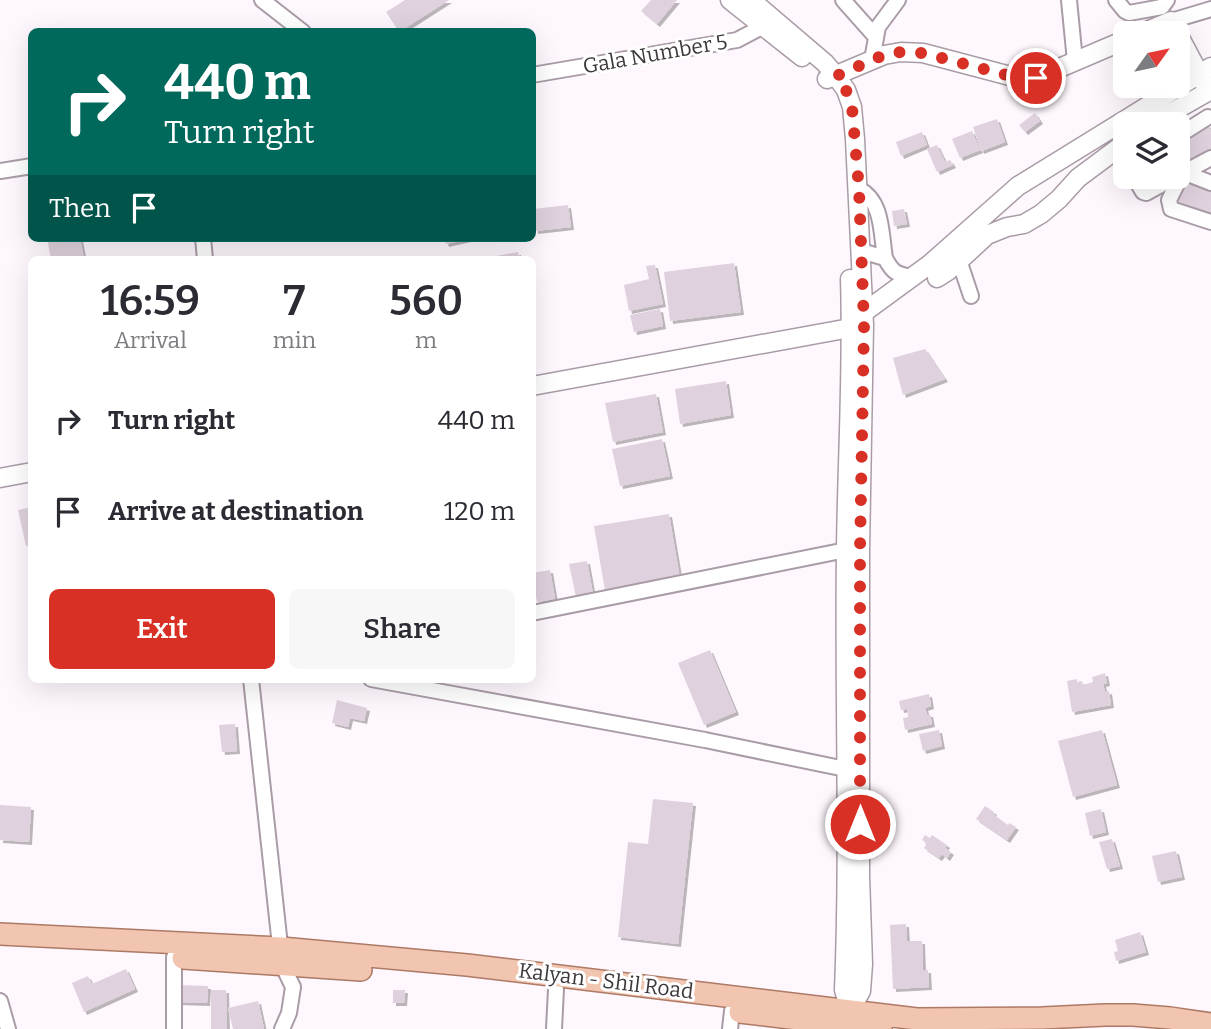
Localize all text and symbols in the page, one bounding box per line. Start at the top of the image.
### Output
north arrow [1113,21,1190,98]
map controls [1113,21,1190,189]
street label: Gala Number 5 [581,29,729,79]
pin [1006,48,1066,108]
text: 440 m [164,53,311,112]
icon: right [49,56,140,147]
icon: arrive [1017,59,1055,97]
button: layers [1113,112,1190,189]
text: Turn right [164,113,315,151]
icon: arrive [125,189,163,227]
text: Then [49,193,111,224]
text: 16:59 [101,276,200,326]
text: 7 [283,276,305,326]
text: 560 [389,276,463,326]
text: Arrival [114,326,187,354]
text: min [273,326,316,354]
text: m [415,326,437,354]
icon: right [49,402,87,440]
text: Turn right [108,405,235,436]
text: 440 m [438,405,515,436]
icon: arrive [49,493,87,531]
text: Arrive at destination [108,496,363,527]
text: 120 m [444,496,515,527]
button: Exit [49,589,275,669]
button: Share [289,589,515,669]
position arrow [823,787,897,861]
street label: Kalyan - Shil Road [517,957,695,1005]

